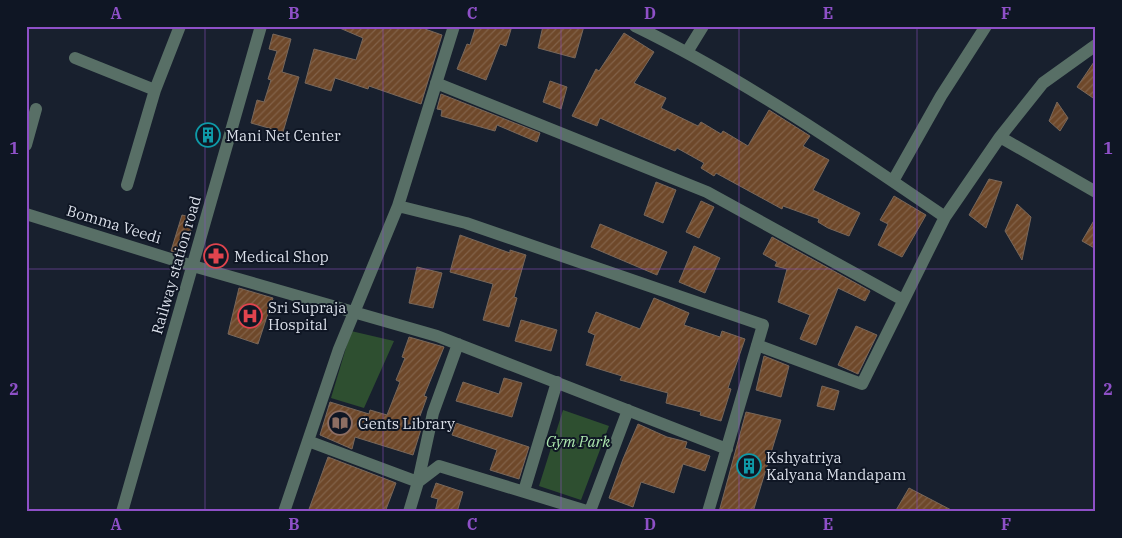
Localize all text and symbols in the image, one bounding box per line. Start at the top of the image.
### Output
text: A [110,3,122,23]
text: B [288,3,300,23]
text: C [467,3,477,23]
text: D [644,3,656,23]
text: E [823,3,833,23]
text: F [1001,3,1011,23]
building icon: Mani Net Center [195,122,221,148]
place label: Mani Net Center [226,126,341,145]
text: 1 [9,138,19,158]
text: 1 [1103,138,1113,158]
street label: Railway station road [147,194,205,336]
street label: Bomma Veedi [64,201,164,247]
pharmacy icon: Medical Shop [203,243,229,269]
place label: Medical Shop [234,247,329,266]
place label: Sri Supraja Hospital [268,298,347,334]
hospital icon: Sri Supraja Hospital [237,303,263,329]
text: 2 [9,379,19,399]
text: 2 [1103,379,1113,399]
library icon: Gents Library [327,410,353,436]
place label: Gents Library [358,414,455,433]
park label: Gym Park [546,432,610,451]
place label: Kshyatriya Kalyana Mandapam [766,448,906,484]
building icon: Kshyatriya Kalyana Mandapam [736,453,762,479]
text: A [110,514,122,534]
text: B [288,514,300,534]
text: C [467,514,477,534]
text: D [644,514,656,534]
text: E [823,514,833,534]
text: F [1001,514,1011,534]

